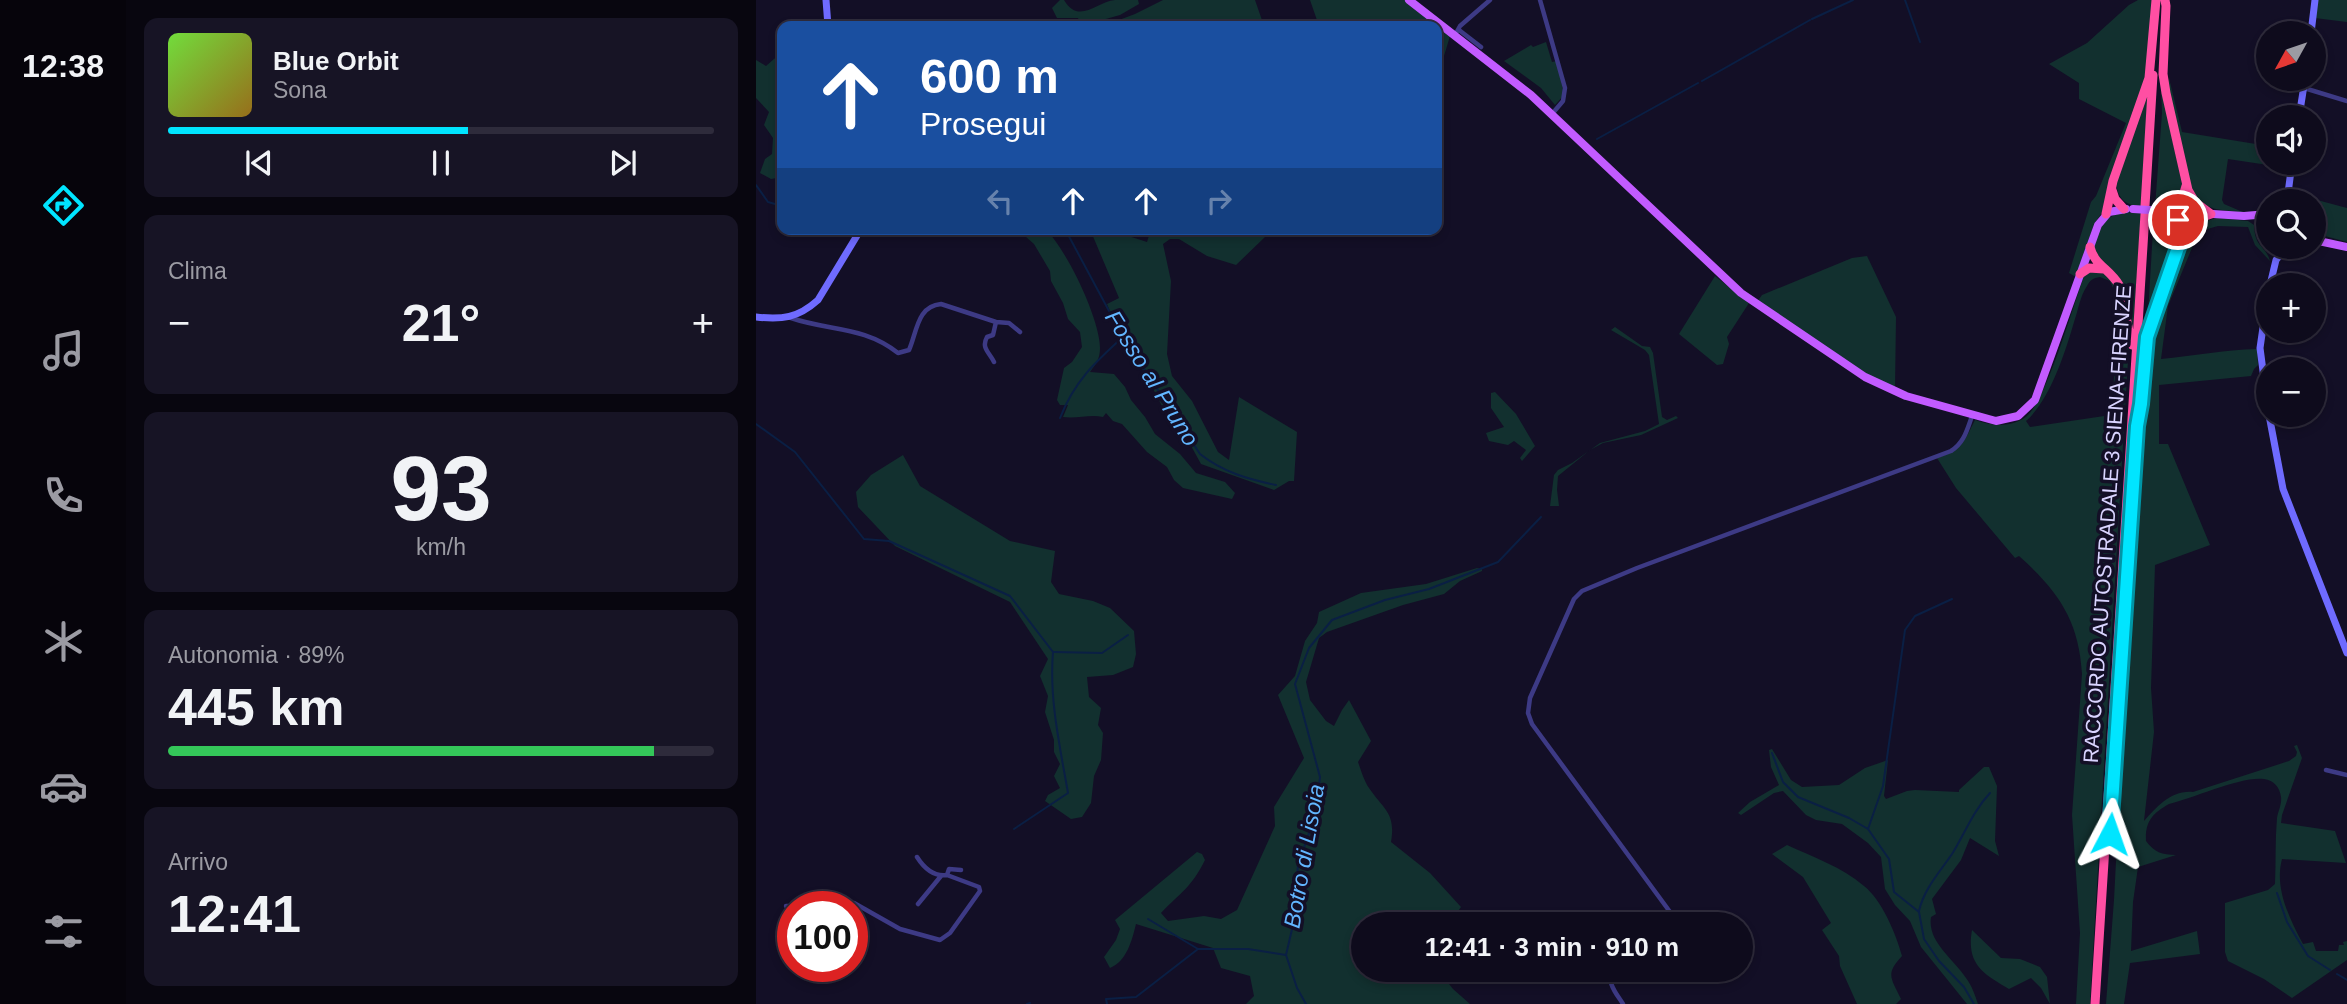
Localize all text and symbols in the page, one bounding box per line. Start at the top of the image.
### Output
north arrow [2256,21,2326,91]
map controls [2256,21,2326,427]
text: Blue Orbit [273,46,399,76]
text: 12:38 [22,48,104,84]
icon: ahead [805,49,896,140]
text: 600 m [920,49,1059,103]
text: Sona [273,77,327,103]
button: sound [2256,105,2326,175]
text: Prosegui [920,106,1046,142]
icon: previous [240,144,278,182]
icon: pause [422,144,460,182]
icon: next [604,144,642,182]
icon: directions [39,181,88,230]
icon: left [981,182,1019,220]
icon: ahead [1054,182,1092,220]
icon: ahead [1127,182,1165,220]
icon: right [1200,182,1238,220]
button: search [2256,189,2326,259]
pin [2148,190,2208,250]
icon: arrive [2159,201,2197,239]
text: Clima [168,258,227,284]
button: + [2256,273,2326,343]
street label: RACCORDO AUTOSTRADALE 3 SIENA-FIRENZE [2079,284,2135,764]
text: 21° [402,294,480,352]
text: − [168,302,190,344]
text: + [692,302,714,344]
water label: Fosso al Pruno [1100,306,1204,451]
icon: music [39,326,88,375]
button: − [2256,357,2326,427]
text: 93 [390,438,492,539]
icon: phone [39,471,88,520]
text: km/h [416,534,466,560]
icon: climate [39,617,88,666]
text: Autonomia · 89% [168,642,344,668]
text: 445 km [168,678,344,736]
icon: car [39,762,88,811]
water label: Botro di Lisoia [1279,782,1329,930]
position arrow [2073,797,2147,871]
text: Arrivo [168,849,228,875]
text: 12:41 [168,885,301,943]
speed limit sign: 100 [777,891,868,982]
icon: filters [39,907,88,956]
text: 12:41 · 3 min · 910 m [1425,932,1679,962]

